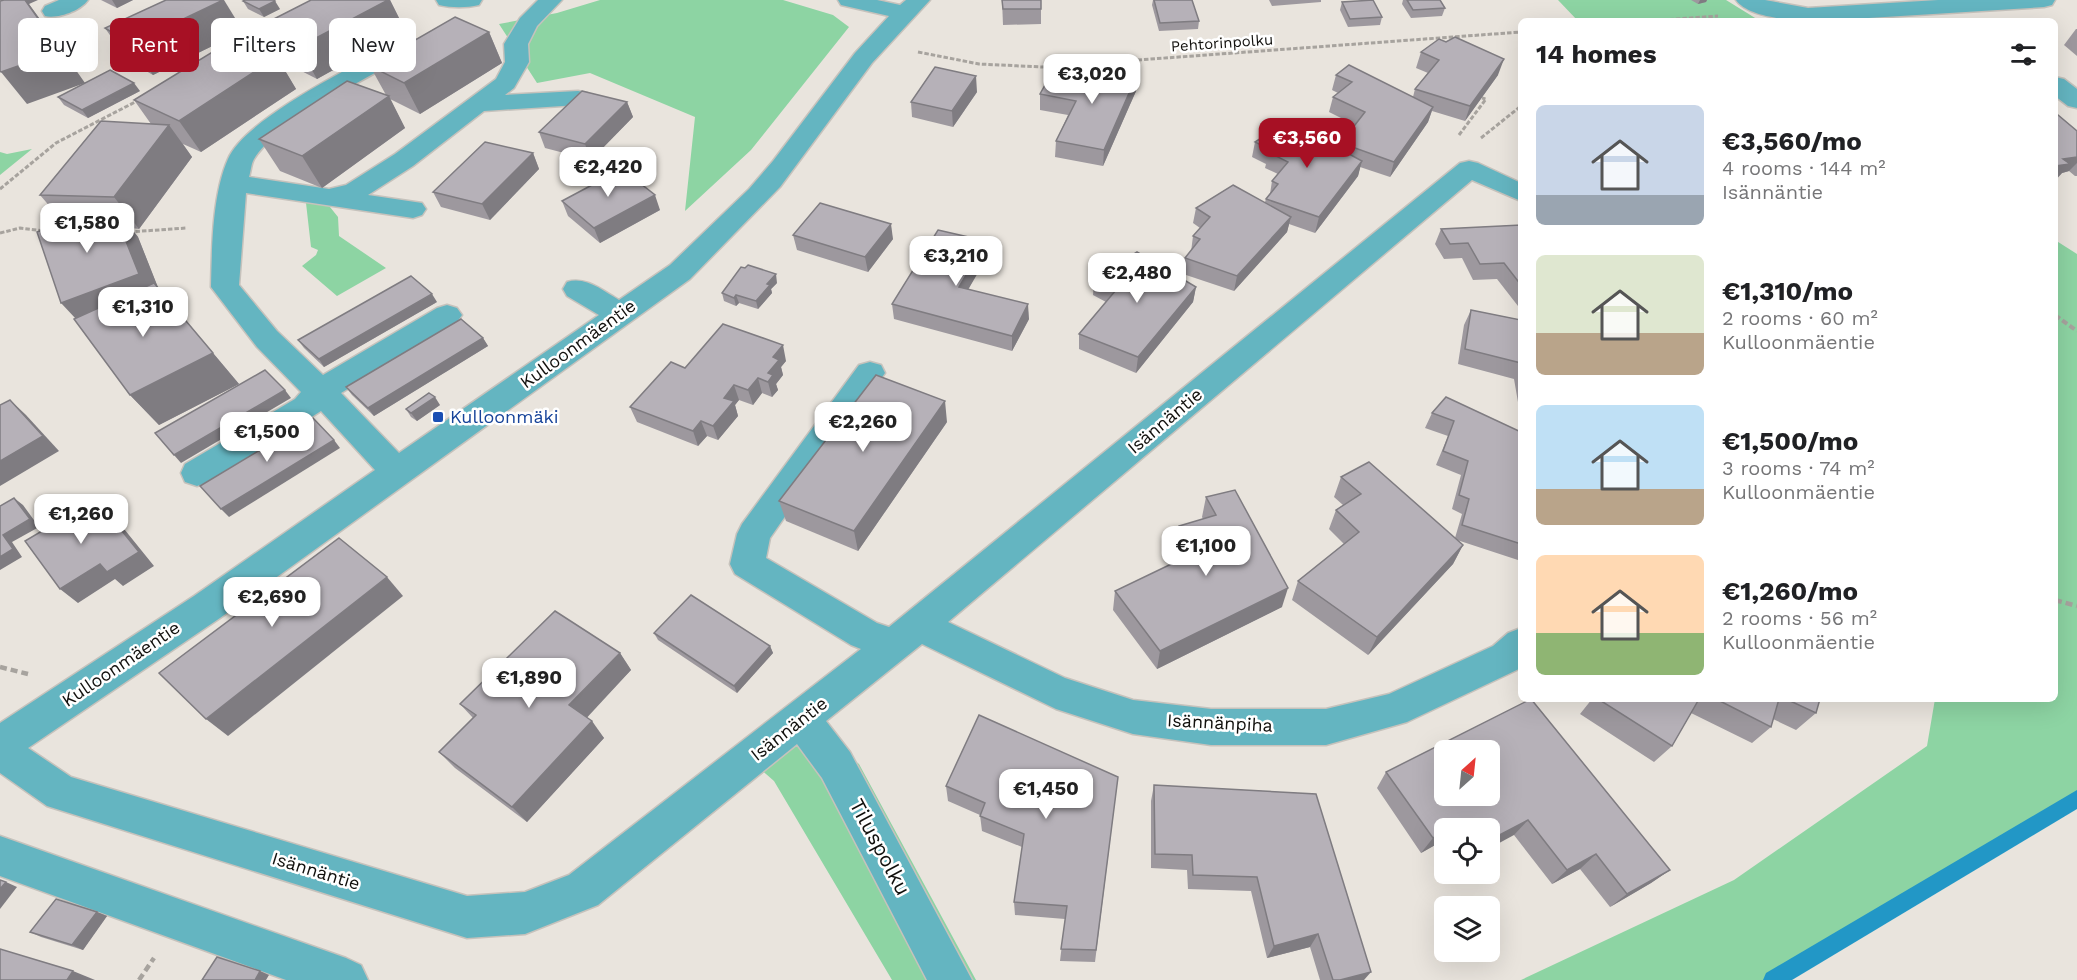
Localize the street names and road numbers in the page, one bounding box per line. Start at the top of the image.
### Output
street label: Pehtorinpolku [1170,30,1274,56]
street label: Kulloonmäentie [516,295,640,393]
street label: Isännäntie [1123,383,1206,458]
street label: Kulloonmäentie [58,616,184,711]
street label: Isännäntie [746,692,831,765]
street label: Isännänpiha [1167,709,1273,736]
street label: Tiluspolku [845,794,916,899]
street label: Isännäntie [270,847,363,894]

